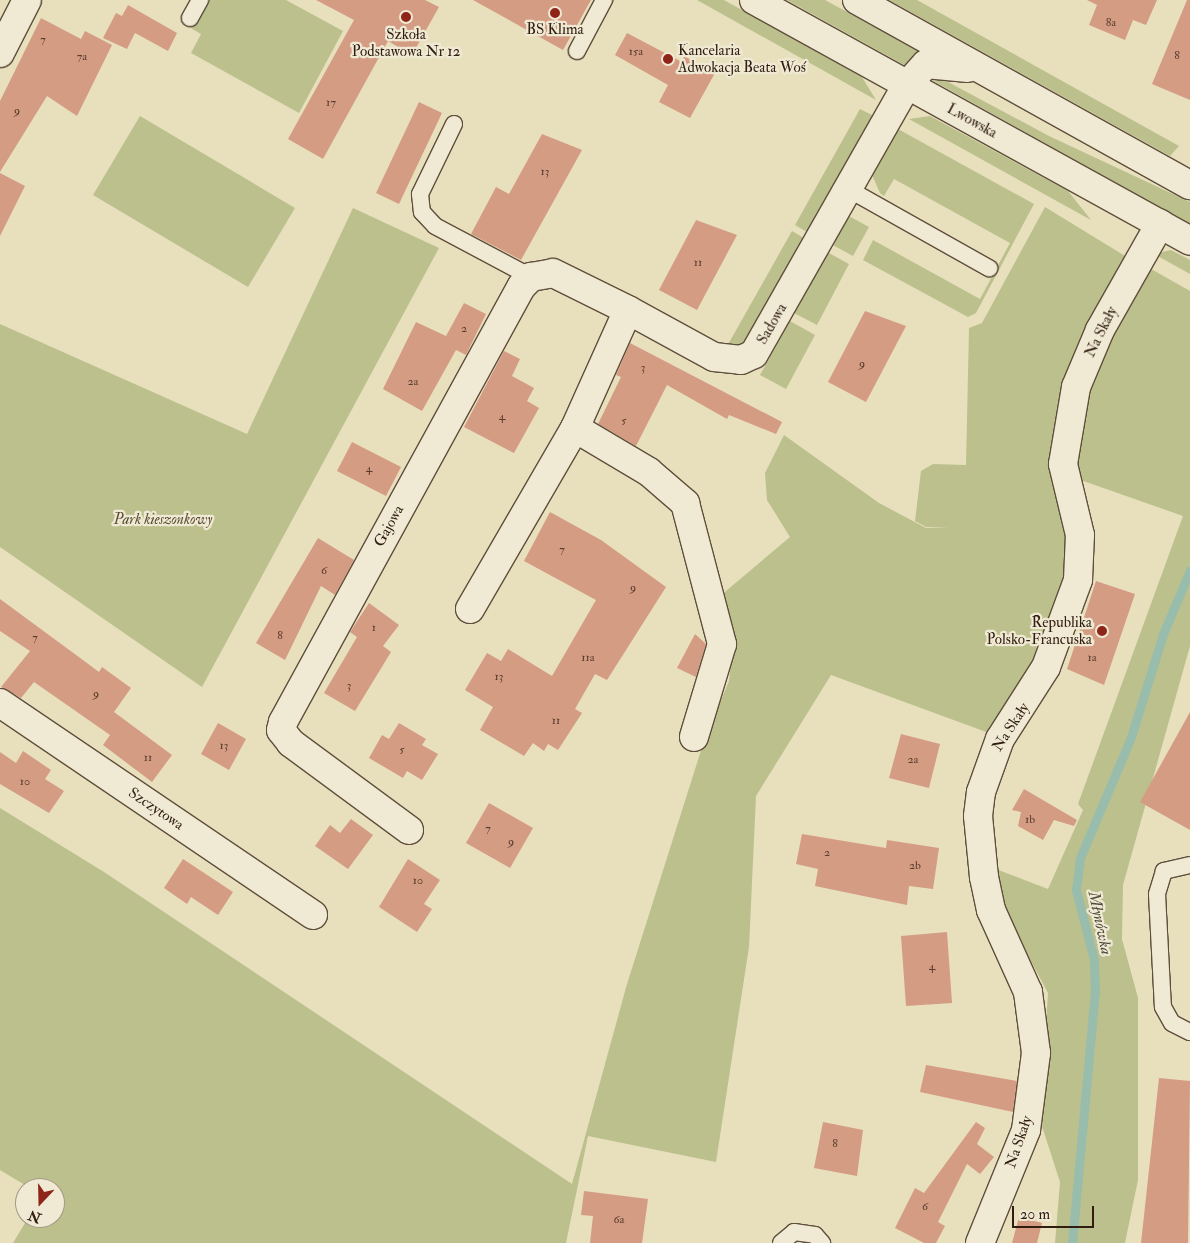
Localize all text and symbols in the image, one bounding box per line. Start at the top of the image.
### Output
marker: BS Klima [549,7,561,19]
marker: Szkoła Podstawowa Nr 12 [400,11,412,23]
house number: 8a [1106,16,1116,30]
place label: BS Klima [526,21,584,39]
place label: Szkoła Podstawowa Nr 12 [352,25,460,60]
house number: 7 [40,33,46,47]
place label: Kancelaria Adwokacja Beata Woś [678,41,806,76]
house number: 15a [629,45,643,59]
house number: 8 [1174,49,1180,63]
house number: 7a [77,50,87,64]
marker: Kancelaria Adwokacja Beata Woś [662,53,674,65]
house number: 17 [326,96,336,110]
street label: Lwowska [944,100,1000,142]
house number: 9 [14,104,20,118]
house number: 13 [541,165,549,179]
house number: 11 [694,256,702,270]
street label: Sadowa [753,300,791,348]
street label: Na Skały [1081,304,1121,360]
house number: 2 [461,322,467,336]
house number: 9 [859,357,865,371]
house number: 3 [641,361,645,375]
house number: 2a [407,375,419,389]
house number: 4 [499,410,505,424]
house number: 5 [621,414,627,428]
house number: 4 [366,462,372,476]
street label: Gajowa [370,502,408,550]
park label: Park kieszonkowy [114,511,212,529]
house number: 7 [559,543,565,557]
house number: 6 [321,564,327,578]
house number: 9 [630,581,636,595]
place label: Republika Polsko-Francuska [986,613,1092,648]
house number: 1 [372,621,376,635]
marker: Republika Polsko-Francuska [1096,625,1108,637]
house number: 8 [277,629,283,643]
house number: 7 [32,631,38,645]
house number: 11a [581,651,595,665]
house number: 1a [1087,651,1097,665]
house number: 13 [495,670,503,684]
house number: 3 [347,679,351,693]
house number: 9 [93,687,99,701]
street label: Na Skały [989,699,1033,755]
house number: 11 [552,714,560,728]
house number: 13 [220,739,228,753]
house number: 5 [399,743,405,757]
house number: 11 [144,751,152,765]
house number: 2a [907,753,919,767]
house number: 10 [20,775,30,789]
street label: Szczytowa [125,784,187,834]
house number: 1b [1025,813,1035,827]
house number: 7 [485,822,491,836]
house number: 9 [508,835,514,849]
house number: 2 [824,846,830,860]
house number: 2b [909,859,921,873]
house number: 10 [413,874,423,888]
water label: Młynówka [1084,889,1116,957]
house number: 4 [929,960,935,974]
street label: Na Skały [1002,1113,1036,1171]
house number: 8 [832,1137,838,1151]
north arrow [15,1178,65,1228]
scale bar [1015,1196,1098,1228]
house number: 6 [922,1200,928,1214]
text: 20 m [1020,1205,1050,1224]
text: N [26,1206,44,1227]
house number: 6a [614,1213,624,1227]

